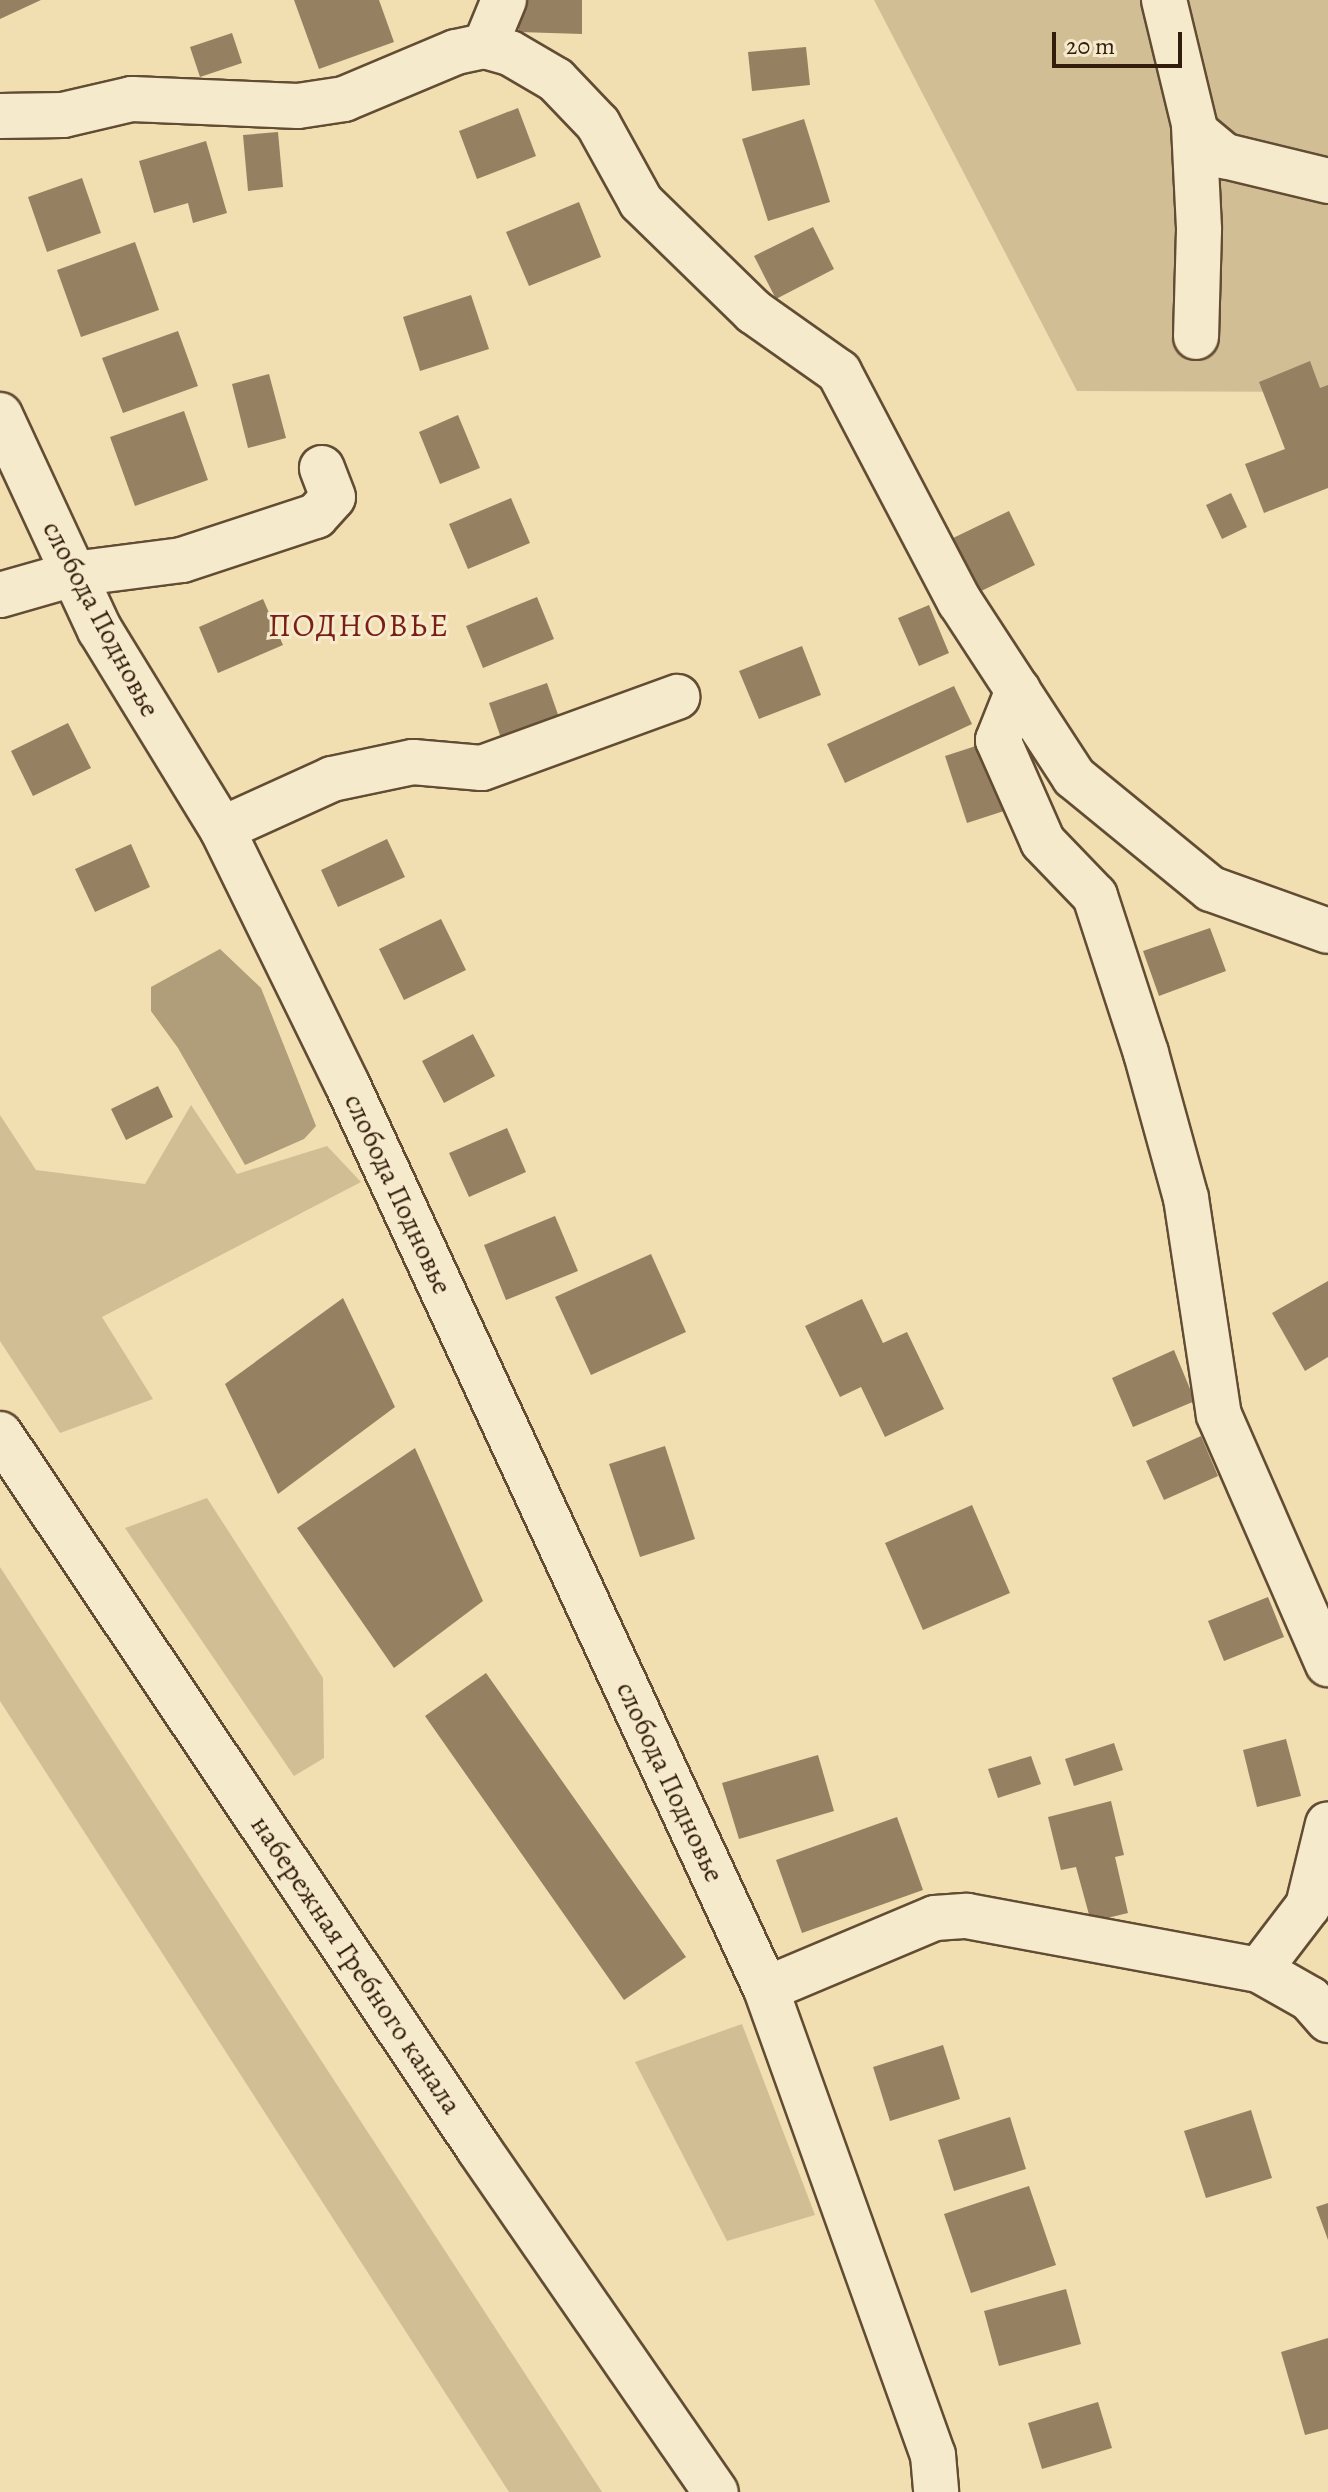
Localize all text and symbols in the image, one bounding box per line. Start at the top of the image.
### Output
scale bar [1056,16,1186,66]
text: 20 m [1066,30,1115,62]
street label: слобода Подновье [35,515,167,723]
district label: ПОДНОВЬЕ [268,606,450,644]
street label: слобода Подновье [337,1088,459,1300]
street label: слобода Подновье [609,1676,731,1888]
street label: набережная Гребного канала [243,1809,469,2121]

